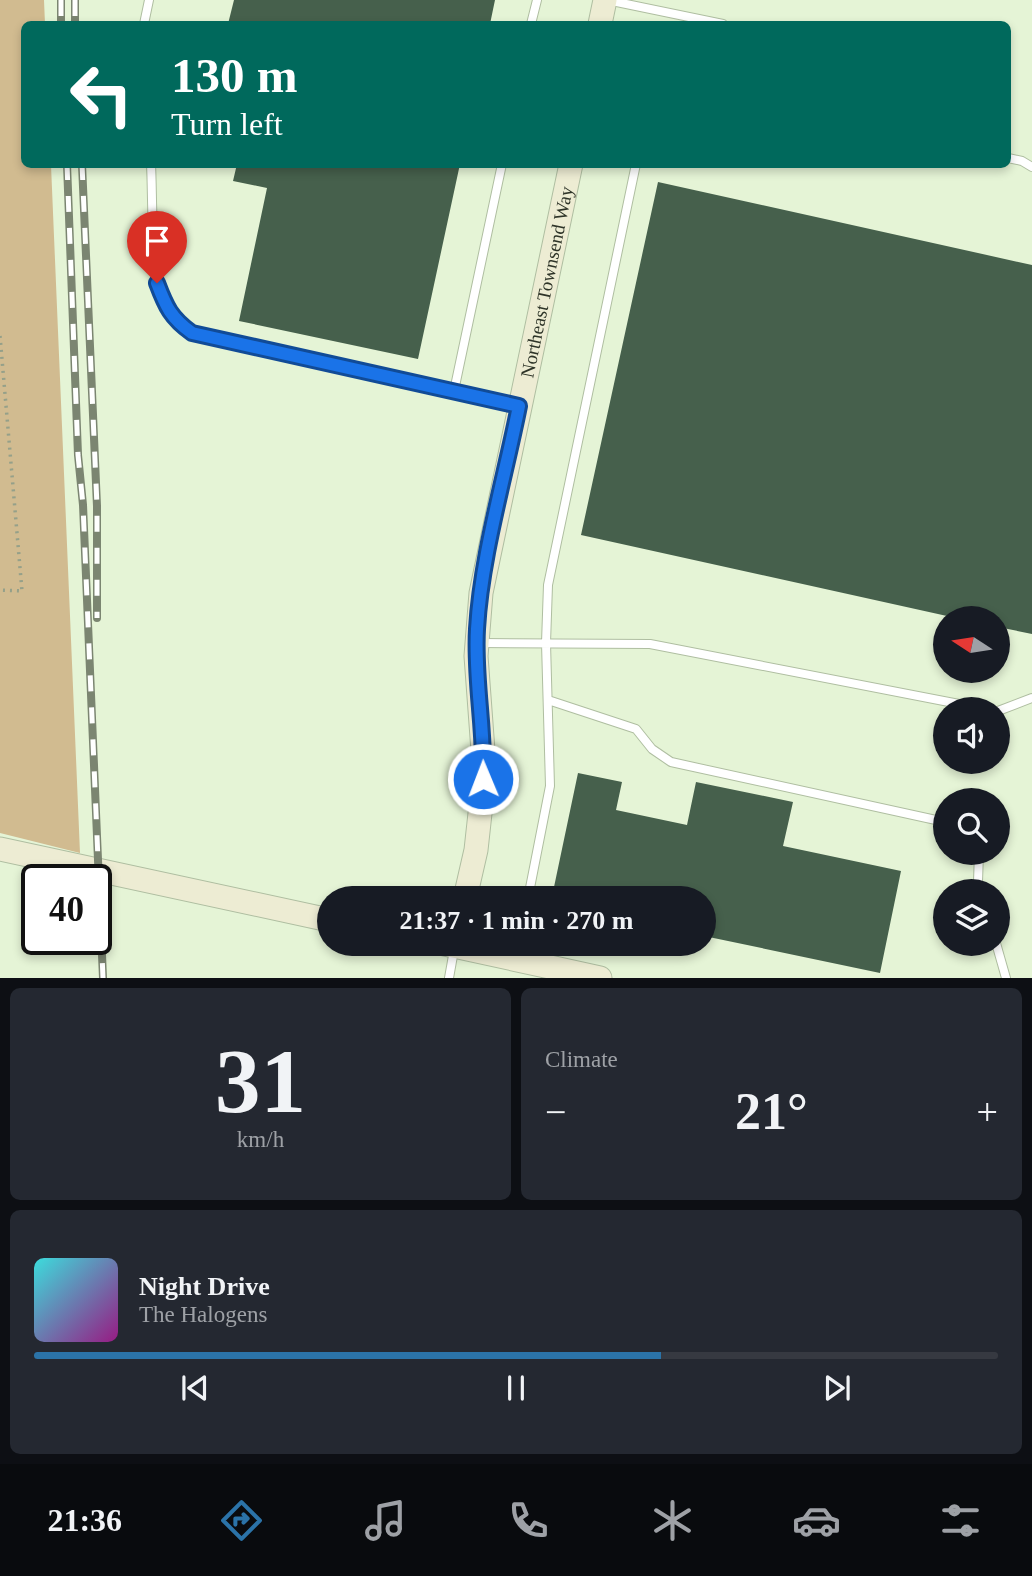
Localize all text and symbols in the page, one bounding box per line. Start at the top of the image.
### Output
text: 130 m [171,48,298,103]
icon: left [56,49,147,140]
text: Turn left [171,106,283,142]
street label: Northeast Townsend Way [516,184,577,380]
pin [127,211,187,283]
icon: arrive [138,222,176,260]
north arrow [933,606,1010,682]
map controls [933,606,1010,956]
button: sound [933,697,1010,774]
position arrow [446,742,520,816]
button: search [933,788,1010,865]
speed limit sign: 40 [21,864,112,955]
button: layers [933,879,1010,956]
text: 21:37 · 1 min · 270 m [400,906,634,935]
text: 31 [215,1031,306,1132]
text: Climate [545,1047,618,1072]
text: 21° [735,1083,808,1140]
text: − [545,1091,566,1133]
text: + [977,1091,998,1133]
text: km/h [237,1127,284,1152]
text: Night Drive [139,1272,270,1301]
text: The Halogens [139,1302,267,1327]
icon: previous [176,1369,214,1407]
icon: pause [497,1369,535,1407]
icon: next [818,1369,856,1407]
icon: directions [217,1496,266,1545]
icon: music [361,1496,410,1545]
icon: phone [504,1496,553,1545]
icon: climate [648,1496,697,1545]
icon: car [792,1496,841,1545]
icon: filters [936,1496,985,1545]
text: 21:36 [47,1502,122,1538]

